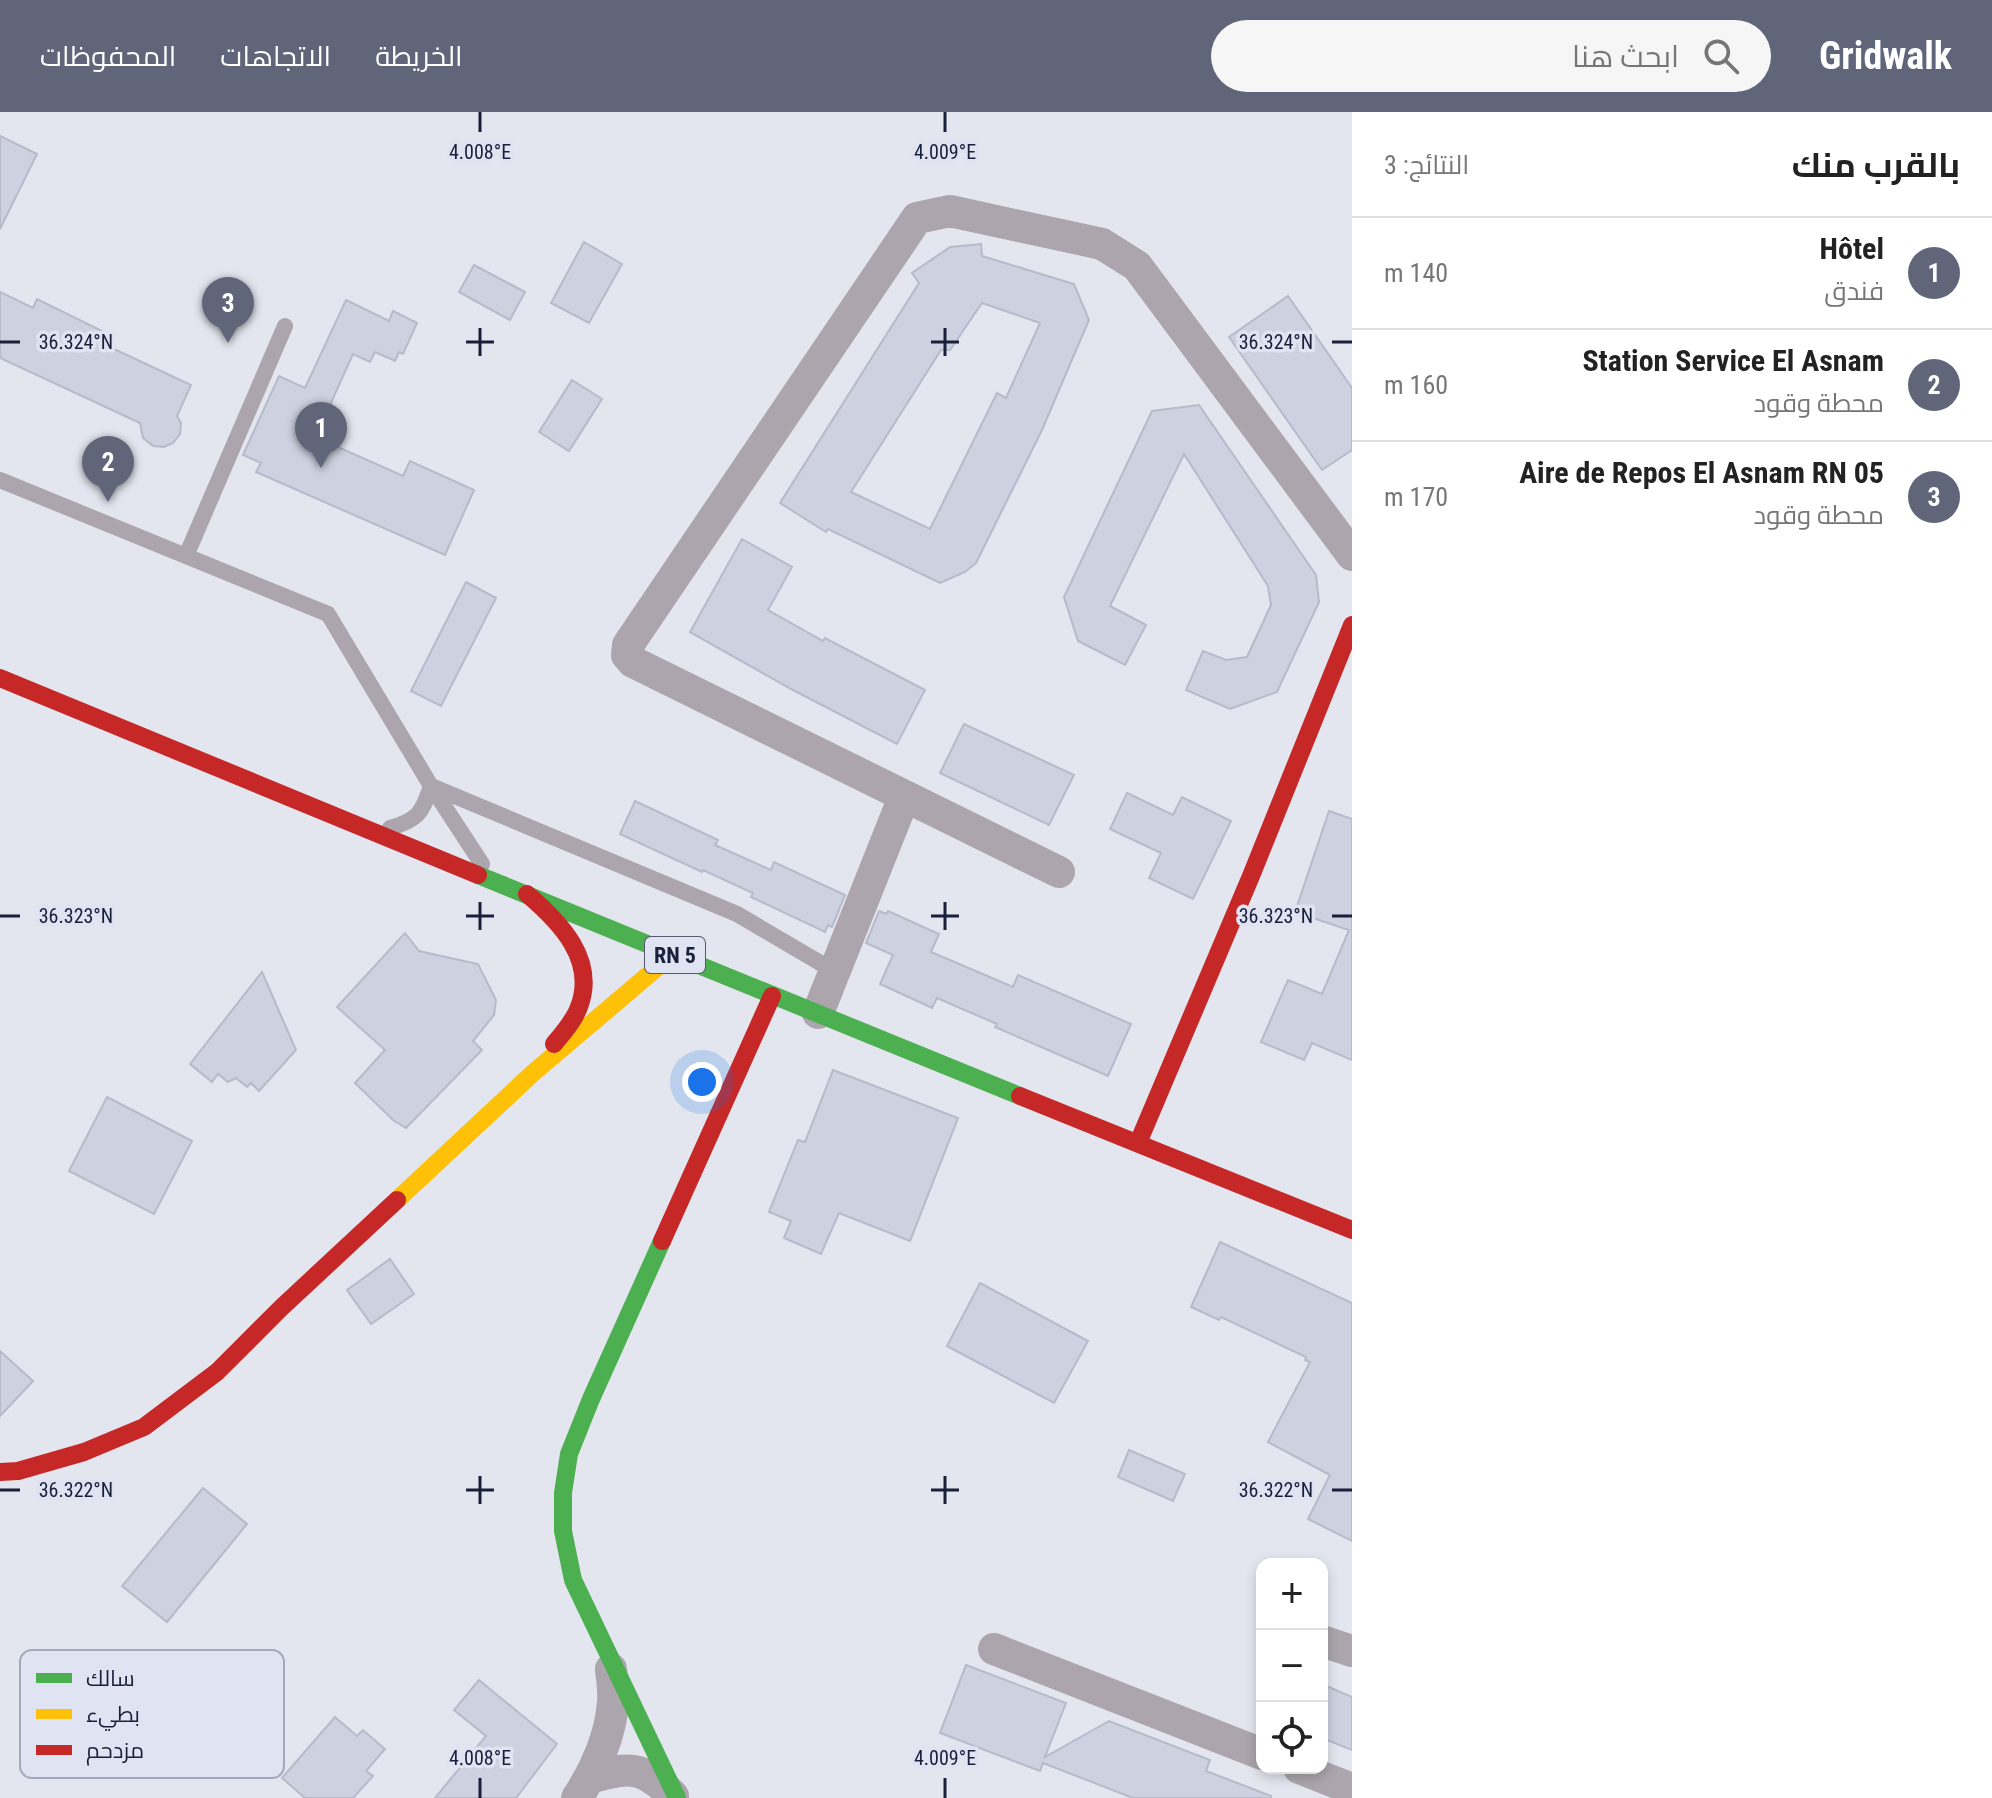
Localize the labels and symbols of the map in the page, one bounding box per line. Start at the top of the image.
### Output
text: 4.008°E [449,140,511,164]
text: 4.009°E [914,140,976,164]
pin: 3 [202,277,254,343]
text: 36.324°N [39,330,113,354]
text: 36.324°N [1239,330,1313,354]
pin: 1 [295,402,347,468]
pin: 2 [82,436,134,502]
text: 36.323°N [39,904,113,928]
text: 36.323°N [1239,904,1313,928]
road number: RN 5 [645,937,705,973]
your location [682,1062,722,1102]
text: 36.322°N [39,1478,113,1502]
text: 36.322°N [1239,1478,1313,1502]
legend [20,1650,284,1778]
text: سالك [86,1666,135,1691]
text: بطيء [86,1702,140,1731]
text: مزدحم [86,1738,144,1766]
text: 4.008°E [449,1746,511,1770]
text: 4.009°E [914,1746,976,1770]

